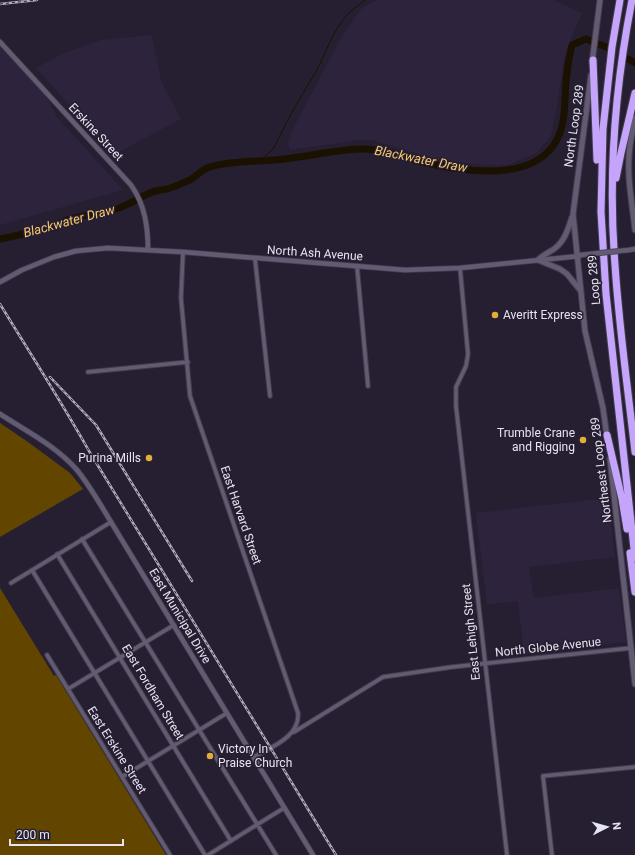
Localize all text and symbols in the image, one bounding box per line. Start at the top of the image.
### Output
street label: North Loop 289 [561,84,587,168]
street label: Erskine Street [66,100,126,164]
water label: Blackwater Draw [373,143,469,175]
water label: Blackwater Draw [22,201,117,240]
street label: North Ash Avenue [267,243,363,263]
street label: Loop 289 [585,254,603,306]
place label: Averitt Express [503,308,583,322]
marker: Averitt Express [490,310,500,320]
street label: Northeast Loop 289 [588,416,614,524]
place label: Trumble Crane and Rigging [497,426,575,454]
marker: Trumble Crane and Rigging [578,435,588,445]
place label: Purina Mills [78,451,141,465]
marker: Purina Mills [144,453,154,463]
street label: East Harvard Street [218,464,264,566]
street label: East Municipal Drive [146,566,214,666]
street label: East Lehigh Street [459,583,483,681]
street label: North Globe Avenue [494,634,602,660]
street label: East Fordham Street [119,642,187,742]
street label: East Erskine Street [85,704,150,796]
place label: Victory In Praise Church [218,742,292,770]
marker: Victory In Praise Church [205,751,215,761]
north arrow [587,807,627,847]
scale bar [10,821,123,847]
text: N [610,821,623,831]
text: 200 m [16,828,50,842]

